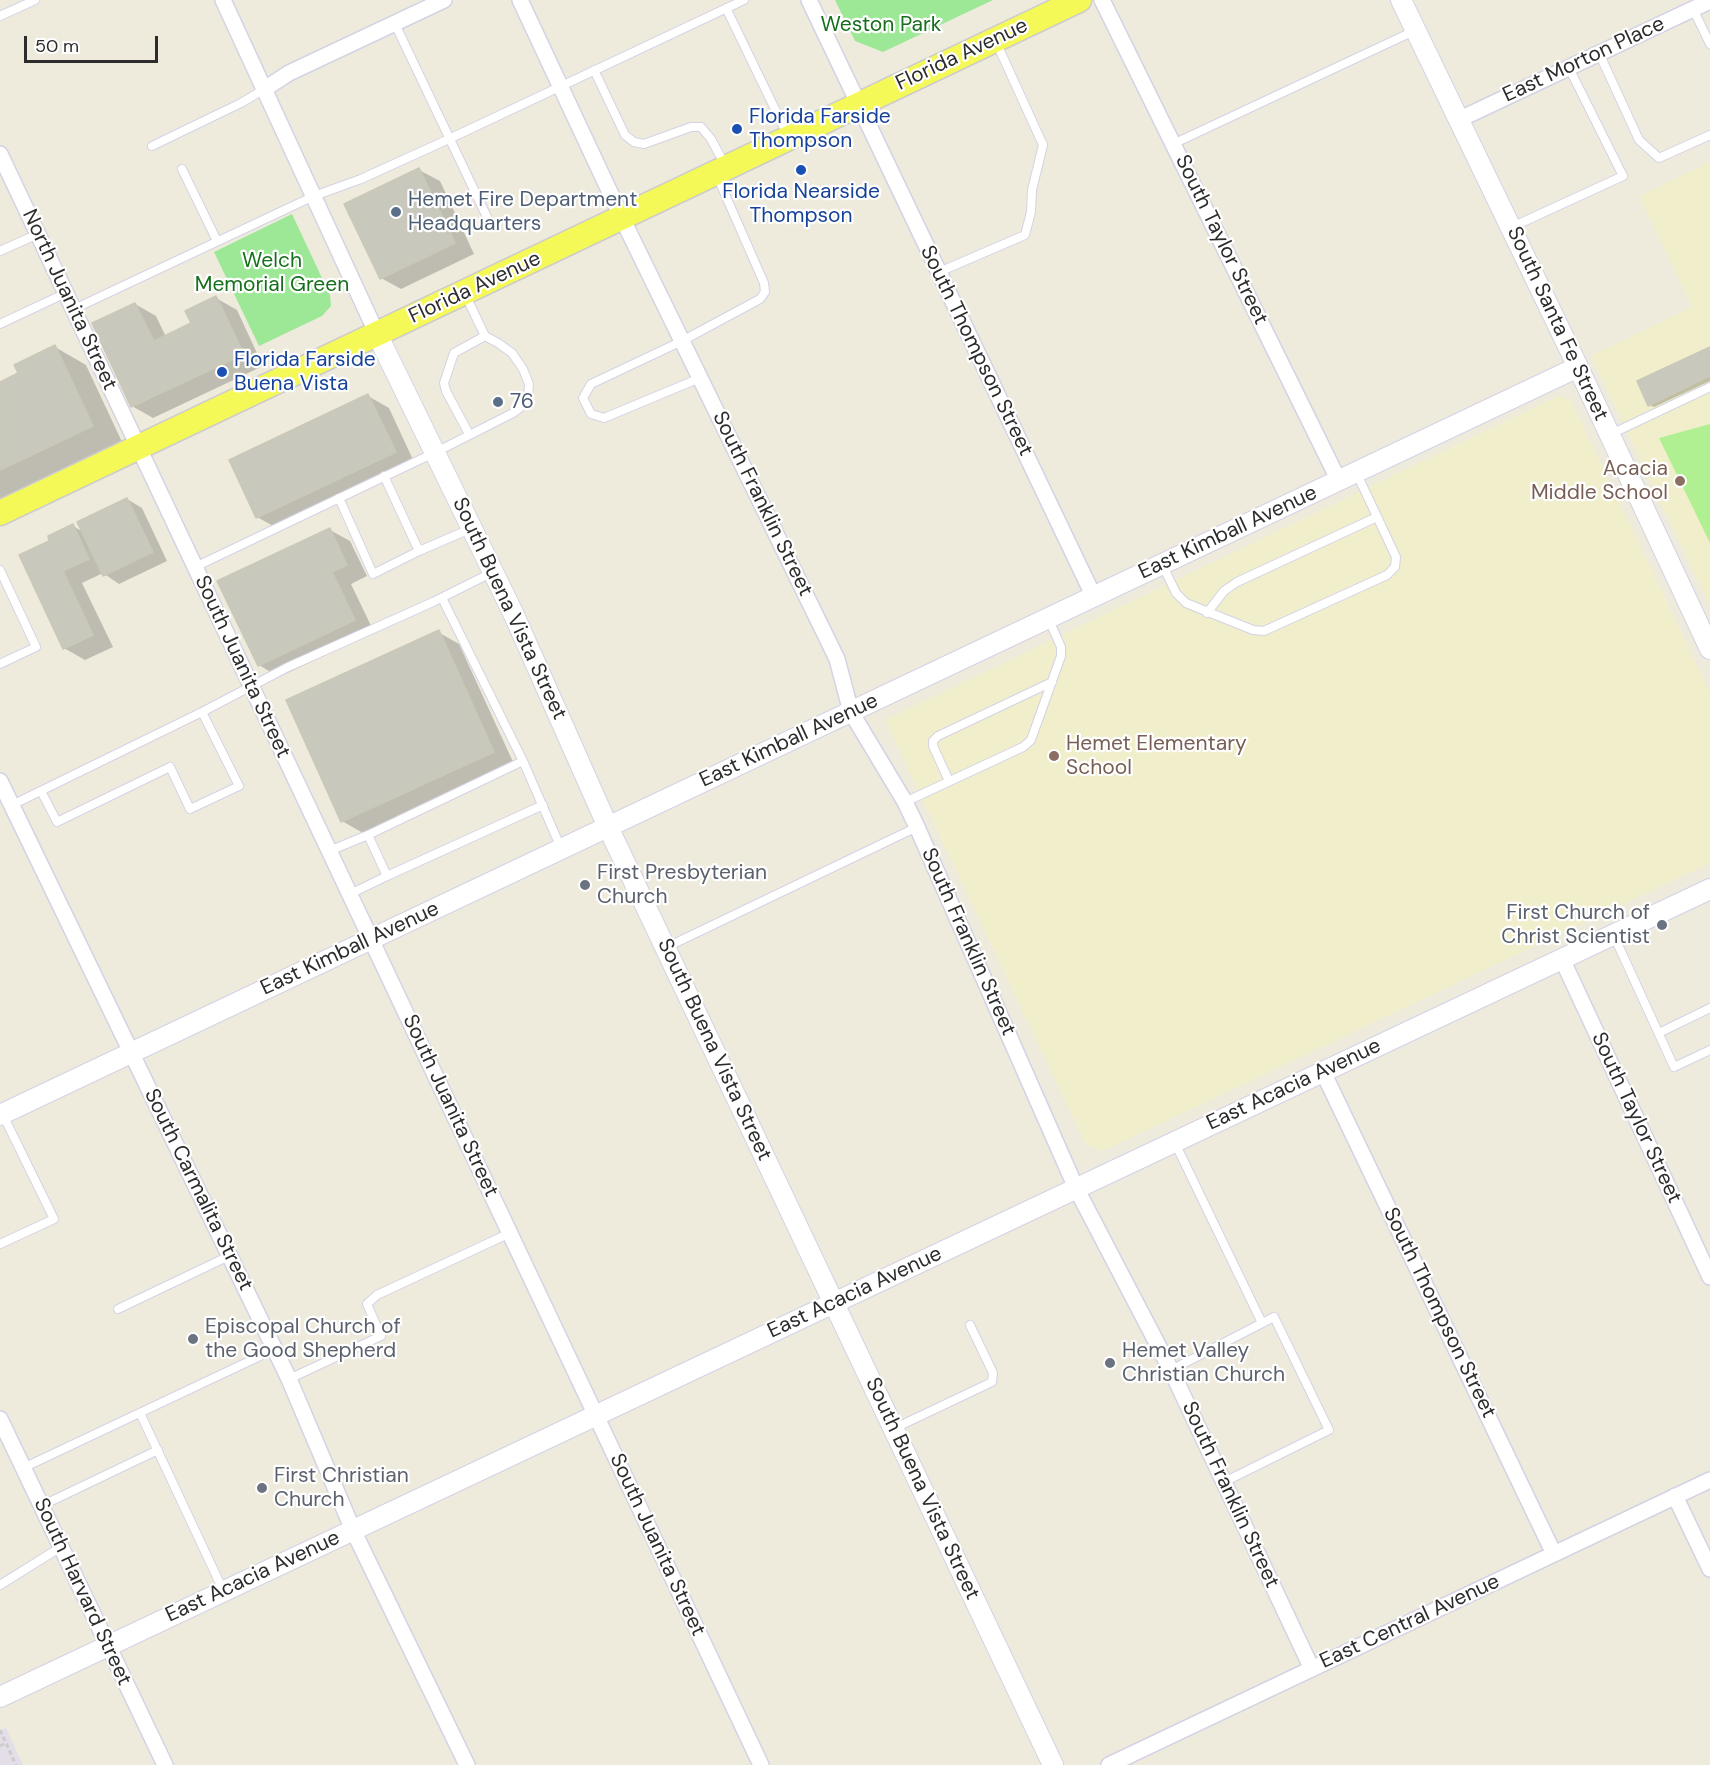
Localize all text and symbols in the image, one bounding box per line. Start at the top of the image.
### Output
park label: Weston Park [821,12,941,38]
street label: East Morton Place [1499,12,1669,108]
street label: Florida Avenue [892,13,1032,97]
scale bar [27,24,160,62]
text: 50 m [35,34,79,58]
place label: Florida Farside Thompson [749,104,891,154]
marker: Florida Farside Thompson [730,122,744,136]
street label: South Taylor Street [1169,151,1273,329]
marker: Florida Nearside Thompson [794,163,808,177]
place label: Florida Nearside Thompson [722,179,880,229]
place label: Hemet Fire Department Headquarters [408,187,637,237]
marker: Hemet Fire Department Headquarters [389,205,403,219]
street label: North Juanita Street [16,206,122,394]
street label: South Santa Fe Street [1501,223,1613,425]
street label: South Thompson Street [914,242,1038,460]
street label: Florida Avenue [405,246,545,330]
park label: Welch Memorial Green [195,248,349,298]
place label: Florida Farside Buena Vista [234,347,376,397]
marker: Florida Farside Buena Vista [215,365,229,379]
place label: 76 [510,389,534,415]
marker: 76 [491,395,505,409]
street label: South Franklin Street [706,407,818,601]
place label: Acacia Middle School [1531,456,1668,506]
marker: Acacia Middle School [1673,474,1687,488]
street label: East Kimball Avenue [1135,481,1321,585]
street label: South Buena Vista Street [446,494,572,724]
street label: South Juanita Street [189,572,295,762]
street label: East Kimball Avenue [696,689,882,793]
place label: Hemet Elementary School [1066,731,1247,781]
marker: Hemet Elementary School [1047,749,1061,763]
street label: South Franklin Street [915,844,1021,1040]
place label: First Presbyterian Church [597,860,767,910]
marker: First Presbyterian Church [578,878,592,892]
street label: East Kimball Avenue [257,897,443,1001]
place label: First Church of Christ Scientist [1501,900,1650,950]
marker: First Church of Christ Scientist [1655,918,1669,932]
street label: South Buena Vista Street [651,935,777,1165]
street label: South Juanita Street [397,1011,503,1201]
street label: South Taylor Street [1585,1029,1687,1207]
street label: East Acacia Avenue [1203,1034,1385,1136]
street label: South Carmalita Street [138,1085,258,1295]
street label: South Thompson Street [1377,1204,1501,1422]
street label: East Acacia Avenue [764,1242,946,1344]
place label: Episcopal Church of the Good Shepherd [205,1314,401,1364]
marker: Episcopal Church of the Good Shepherd [186,1332,200,1346]
place label: Hemet Valley Christian Church [1122,1338,1285,1388]
marker: Hemet Valley Christian Church [1103,1356,1117,1370]
street label: South Buena Vista Street [859,1374,985,1604]
street label: South Franklin Street [1176,1398,1284,1592]
street label: South Juanita Street [604,1450,710,1640]
place label: First Christian Church [274,1463,409,1513]
marker: First Christian Church [255,1481,269,1495]
street label: South Harvard Street [28,1494,136,1690]
street label: East Acacia Avenue [162,1526,344,1628]
street label: East Central Avenue [1316,1569,1504,1675]

